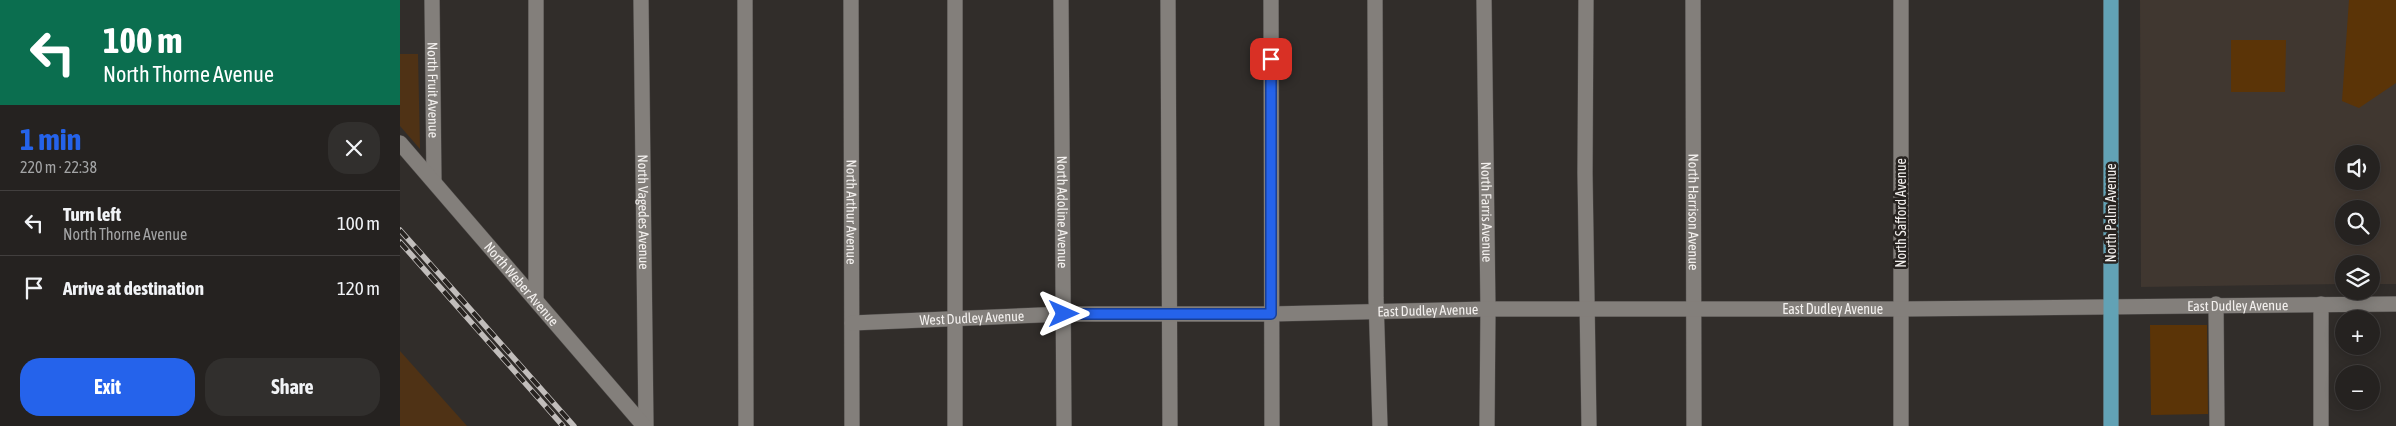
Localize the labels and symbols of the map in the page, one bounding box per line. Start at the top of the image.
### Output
pin [1250,38,1292,80]
street label: North Fruit Avenue [424,42,442,138]
street label: North Vagedes Avenue [635,154,652,270]
street label: North Harrison Avenue [1685,154,1702,270]
street label: North Adoline Avenue [1054,156,1071,268]
street label: North Safford Avenue [1893,158,1909,268]
street label: North Arthur Avenue [843,159,860,265]
street label: North Farris Avenue [1478,162,1495,262]
street label: North Palm Avenue [2103,163,2119,263]
street label: North Weber Avenue [481,239,562,329]
position arrow [1037,287,1089,339]
street label: East Dudley Avenue [2187,297,2288,314]
street label: East Dudley Avenue [1377,301,1478,320]
street label: East Dudley Avenue [1782,301,1883,317]
street label: West Dudley Avenue [919,308,1024,328]

